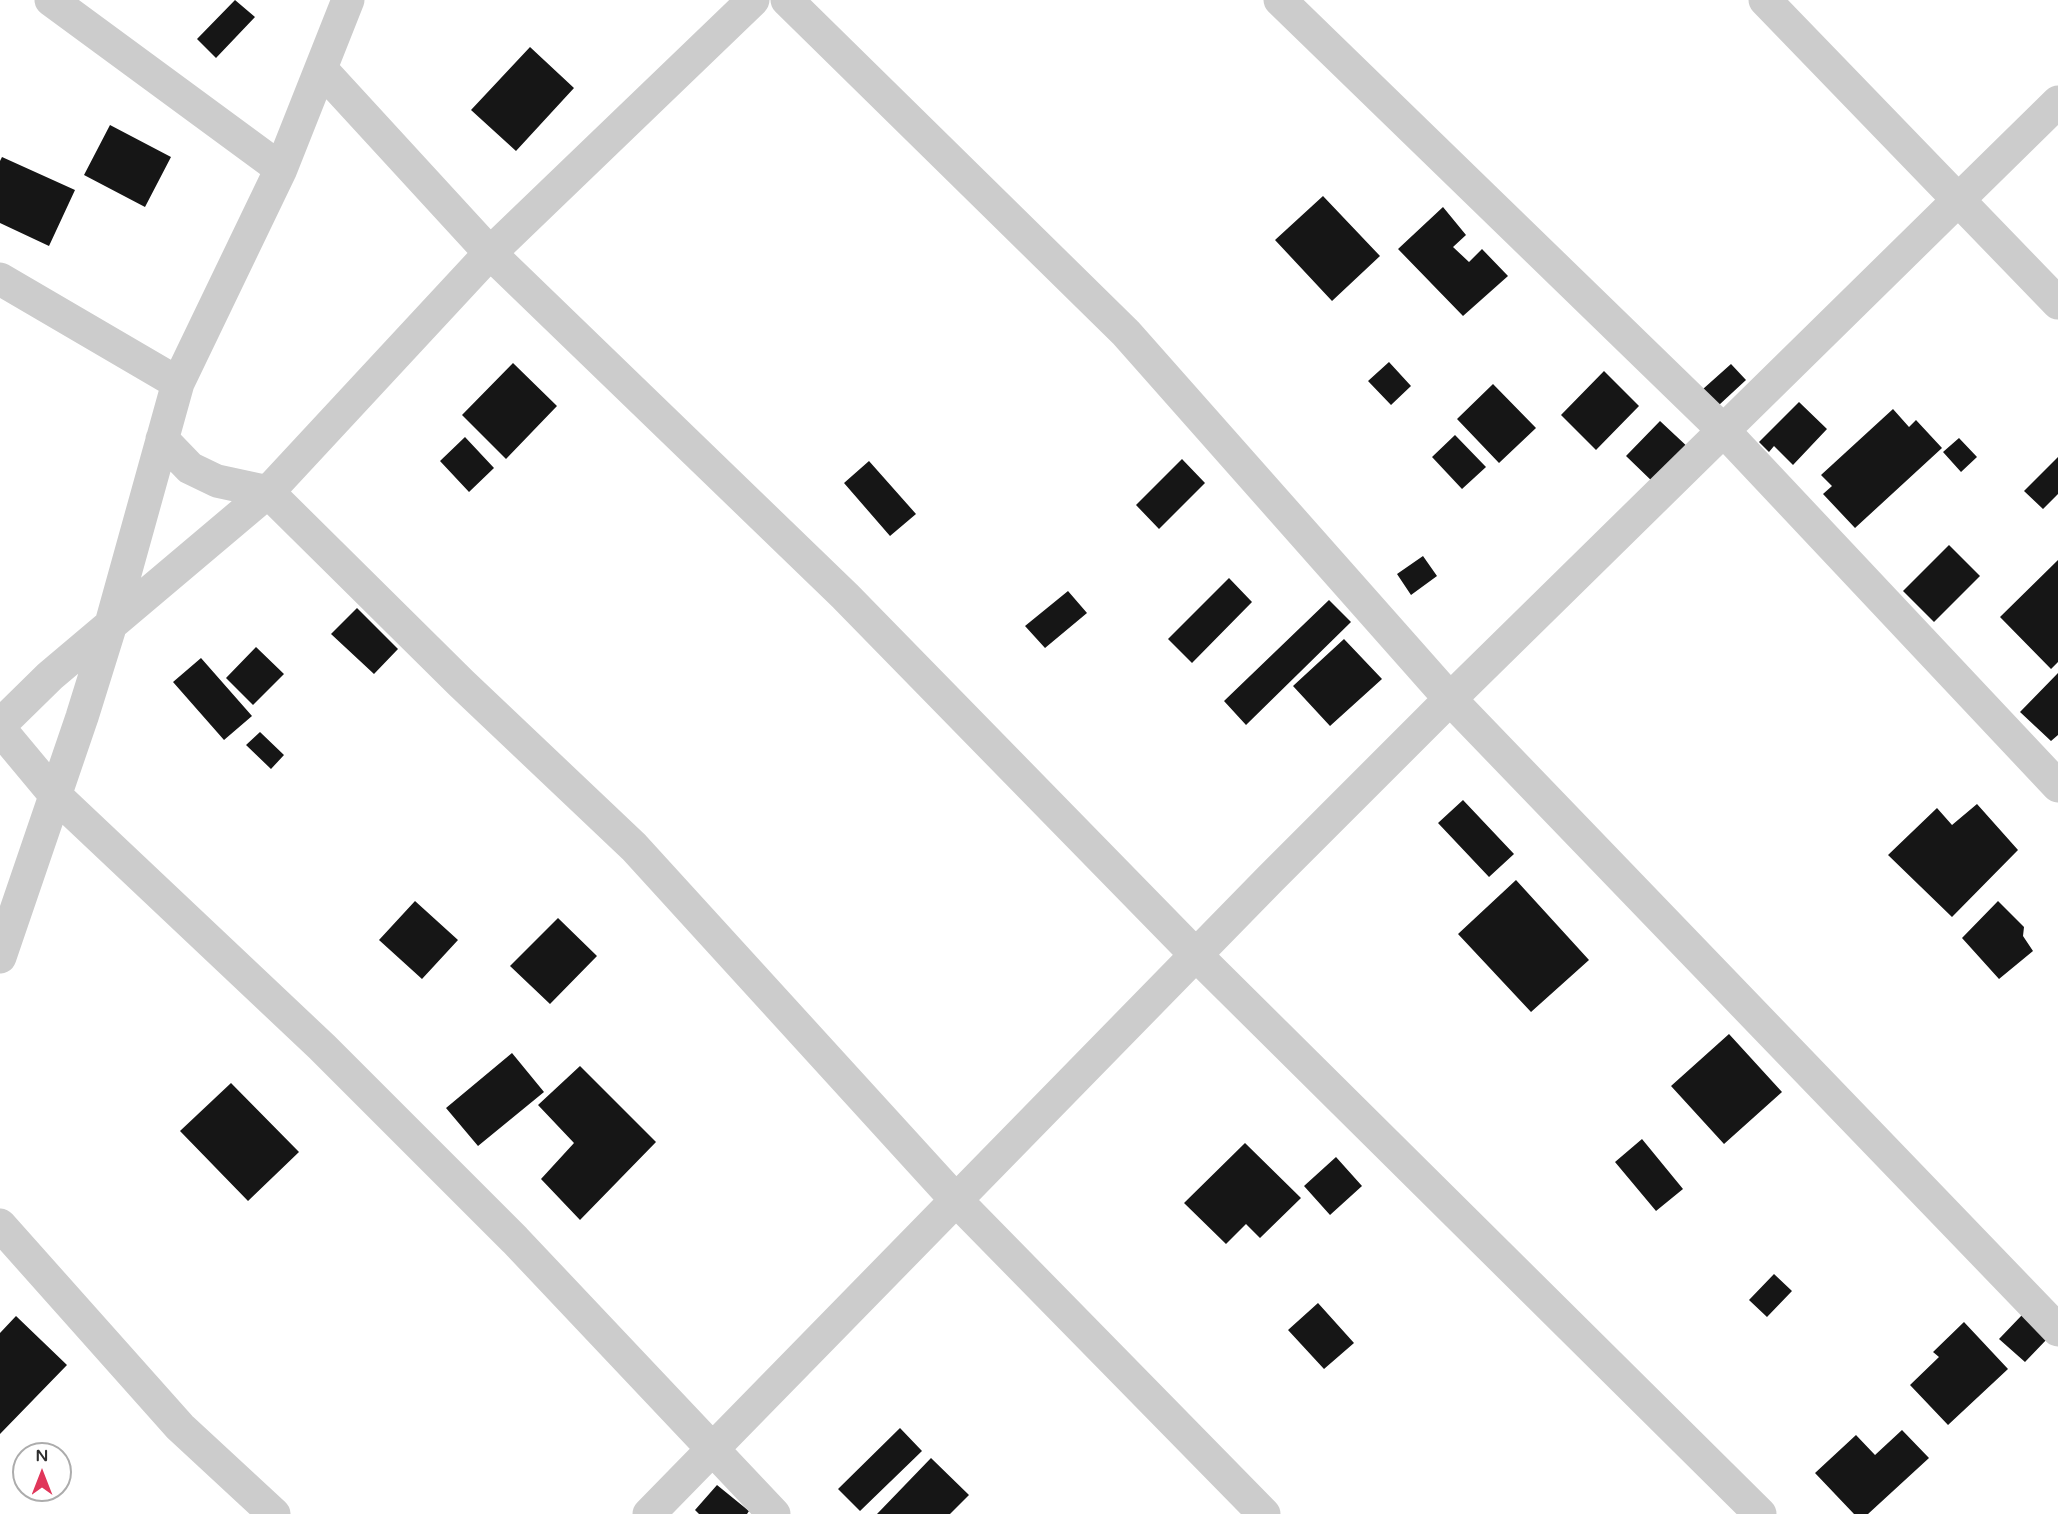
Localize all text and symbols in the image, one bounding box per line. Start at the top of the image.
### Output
north arrow [12,1442,72,1502]
text: N [36,1446,48,1466]

